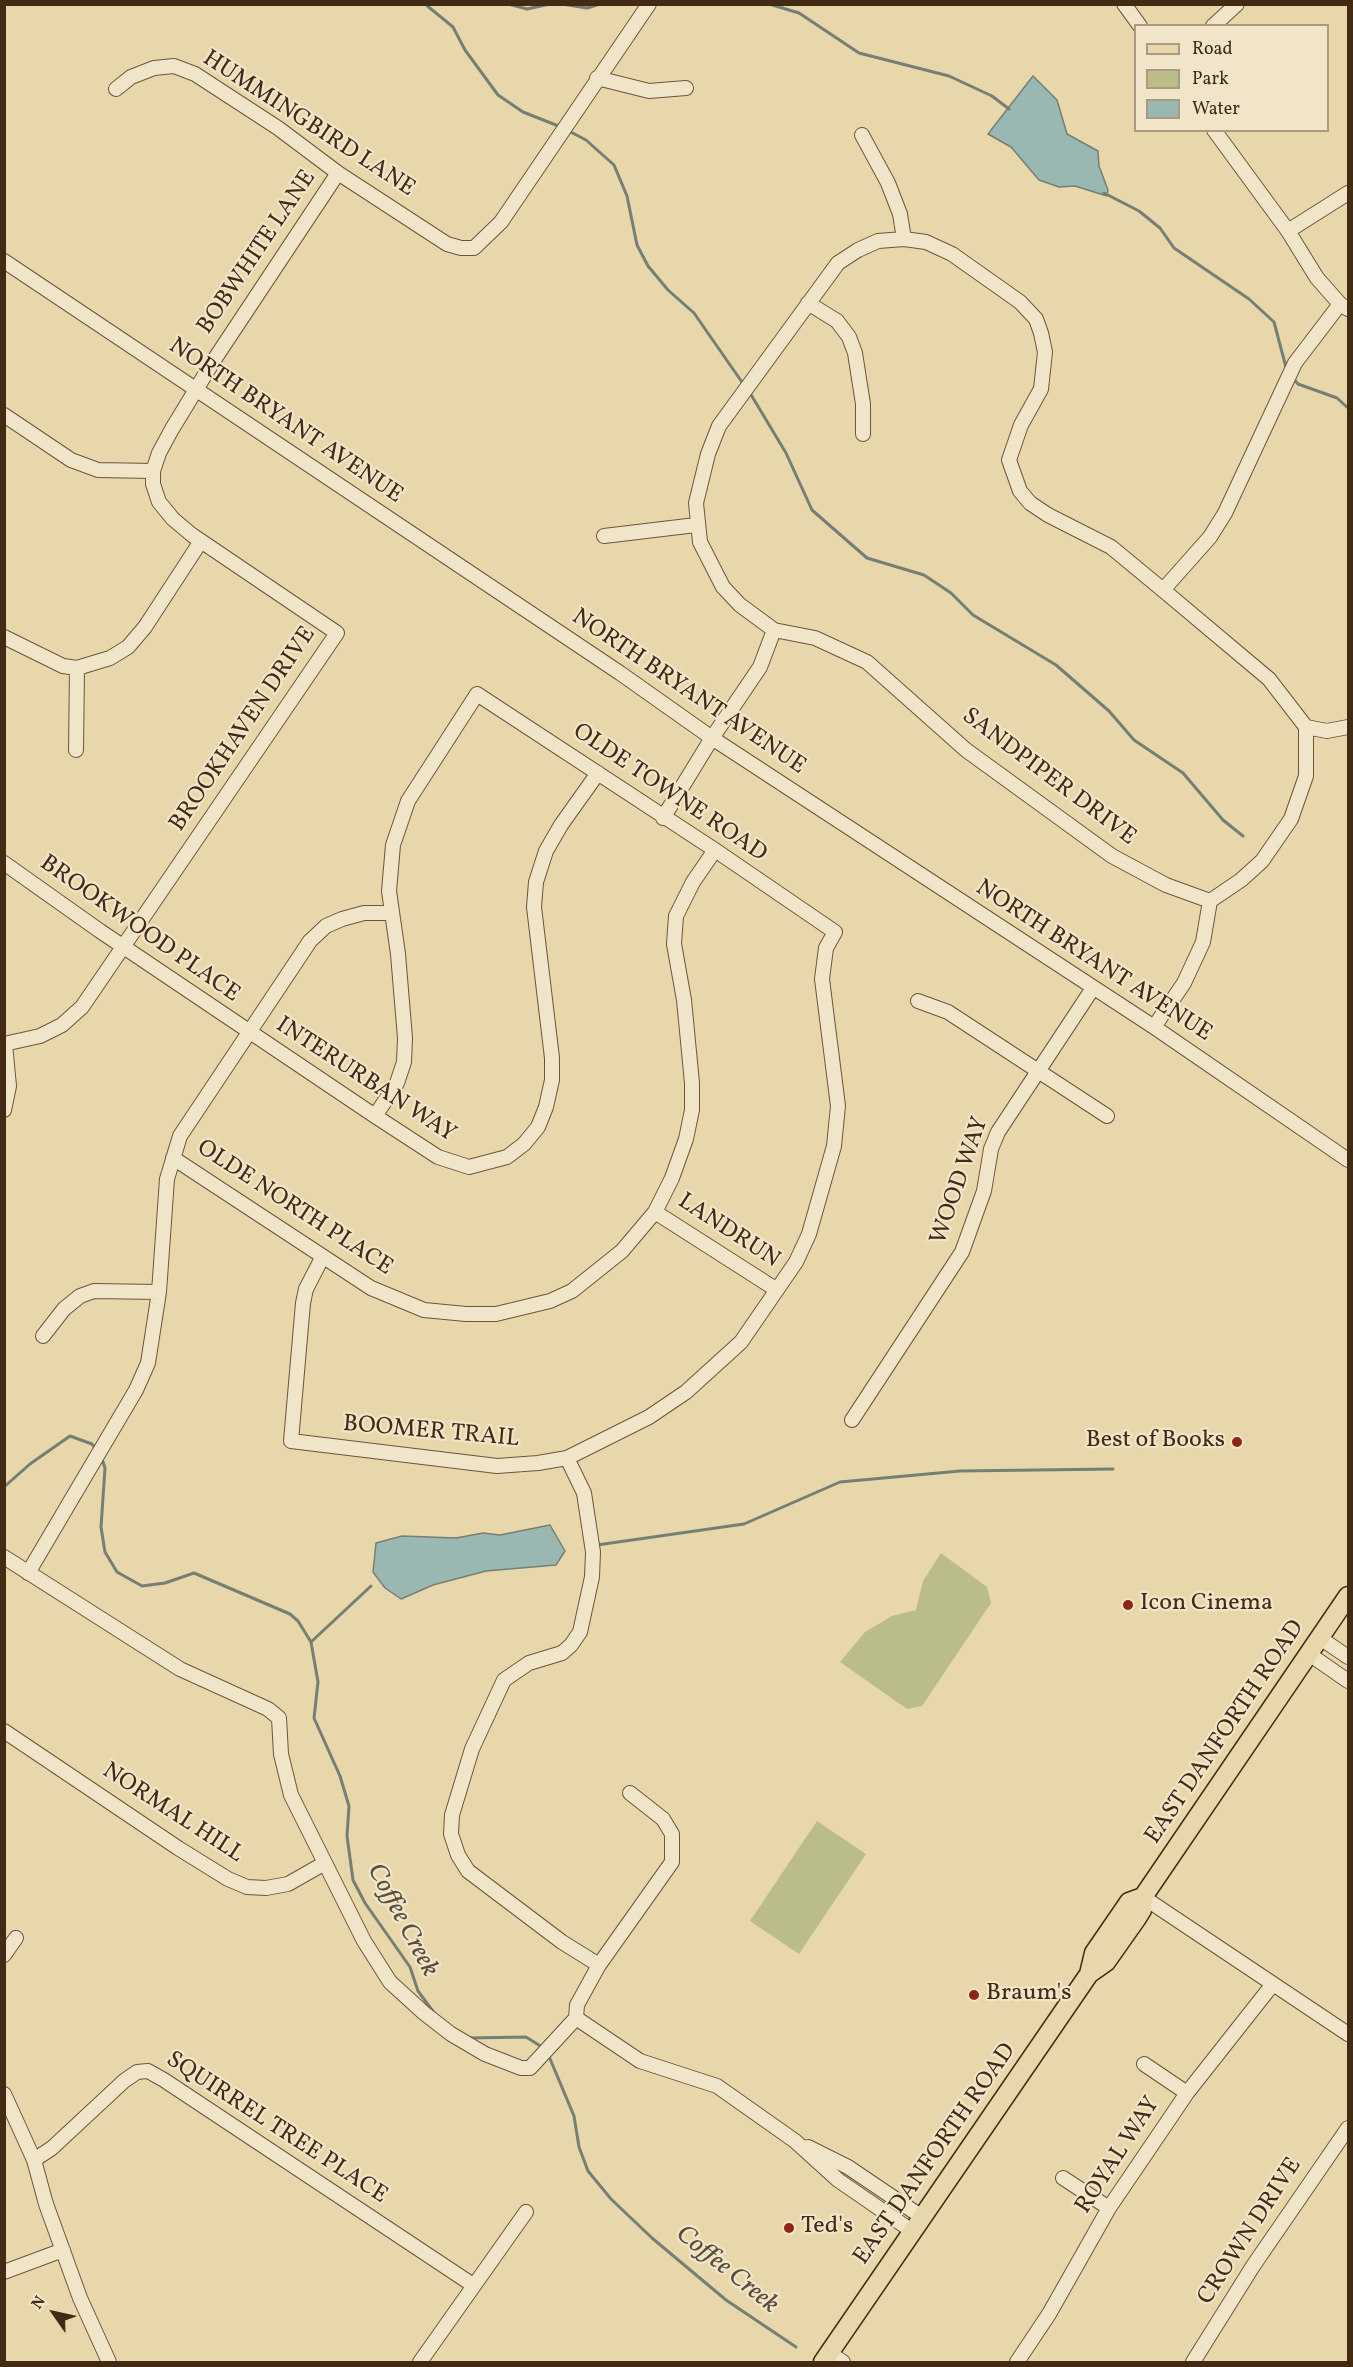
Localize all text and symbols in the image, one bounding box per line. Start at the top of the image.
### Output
legend [1134,24,1329,132]
text: Road [1192,37,1233,62]
street label: HUMMINGBIRD LANE [196,46,420,204]
text: Park [1192,67,1229,92]
text: Water [1192,97,1240,122]
street label: BOBWHITE LANE [192,165,324,341]
street label: NORTH BRYANT AVENUE [162,333,408,511]
street label: NORTH BRYANT AVENUE [565,604,811,782]
street label: BROOKHAVEN DRIVE [165,622,323,838]
street label: SANDPIPER DRIVE [955,703,1141,853]
street label: OLDE TOWNE ROAD [567,718,771,870]
street label: BROOKWOOD PLACE [33,850,245,1010]
street label: NORTH BRYANT AVENUE [969,875,1217,1049]
street label: INTERURBAN WAY [270,1012,460,1150]
street label: WOOD WAY [926,1113,996,1249]
street label: OLDE NORTH PLACE [191,1135,397,1283]
street label: LANDRUN [671,1188,785,1276]
street label: BOOMER TRAIL [342,1411,520,1455]
place label: Best of Books [1086,1428,1225,1456]
marker: Best of Books [1230,1435,1244,1449]
place label: Icon Cinema [1140,1591,1273,1619]
marker: Icon Cinema [1121,1598,1135,1612]
street label: EAST DANFORTH ROAD [1140,1616,1312,1850]
street label: NORMAL HILL [96,1758,248,1870]
water label: Coffee Creek [358,1859,444,1983]
place label: Braum's [986,1981,1072,2009]
marker: Braum's [967,1988,981,2002]
street label: EAST DANFORTH ROAD [849,2039,1023,2271]
street label: SQUIRREL TREE PLACE [160,2047,392,2211]
street label: ROYAL WAY [1071,2092,1167,2220]
street label: CROWN DRIVE [1193,2153,1309,2311]
place label: Ted's [801,2214,853,2242]
water label: Coffee Creek [668,2220,784,2322]
marker: Ted's [782,2221,796,2235]
north arrow [24,2283,84,2343]
text: N [27,2292,51,2314]

